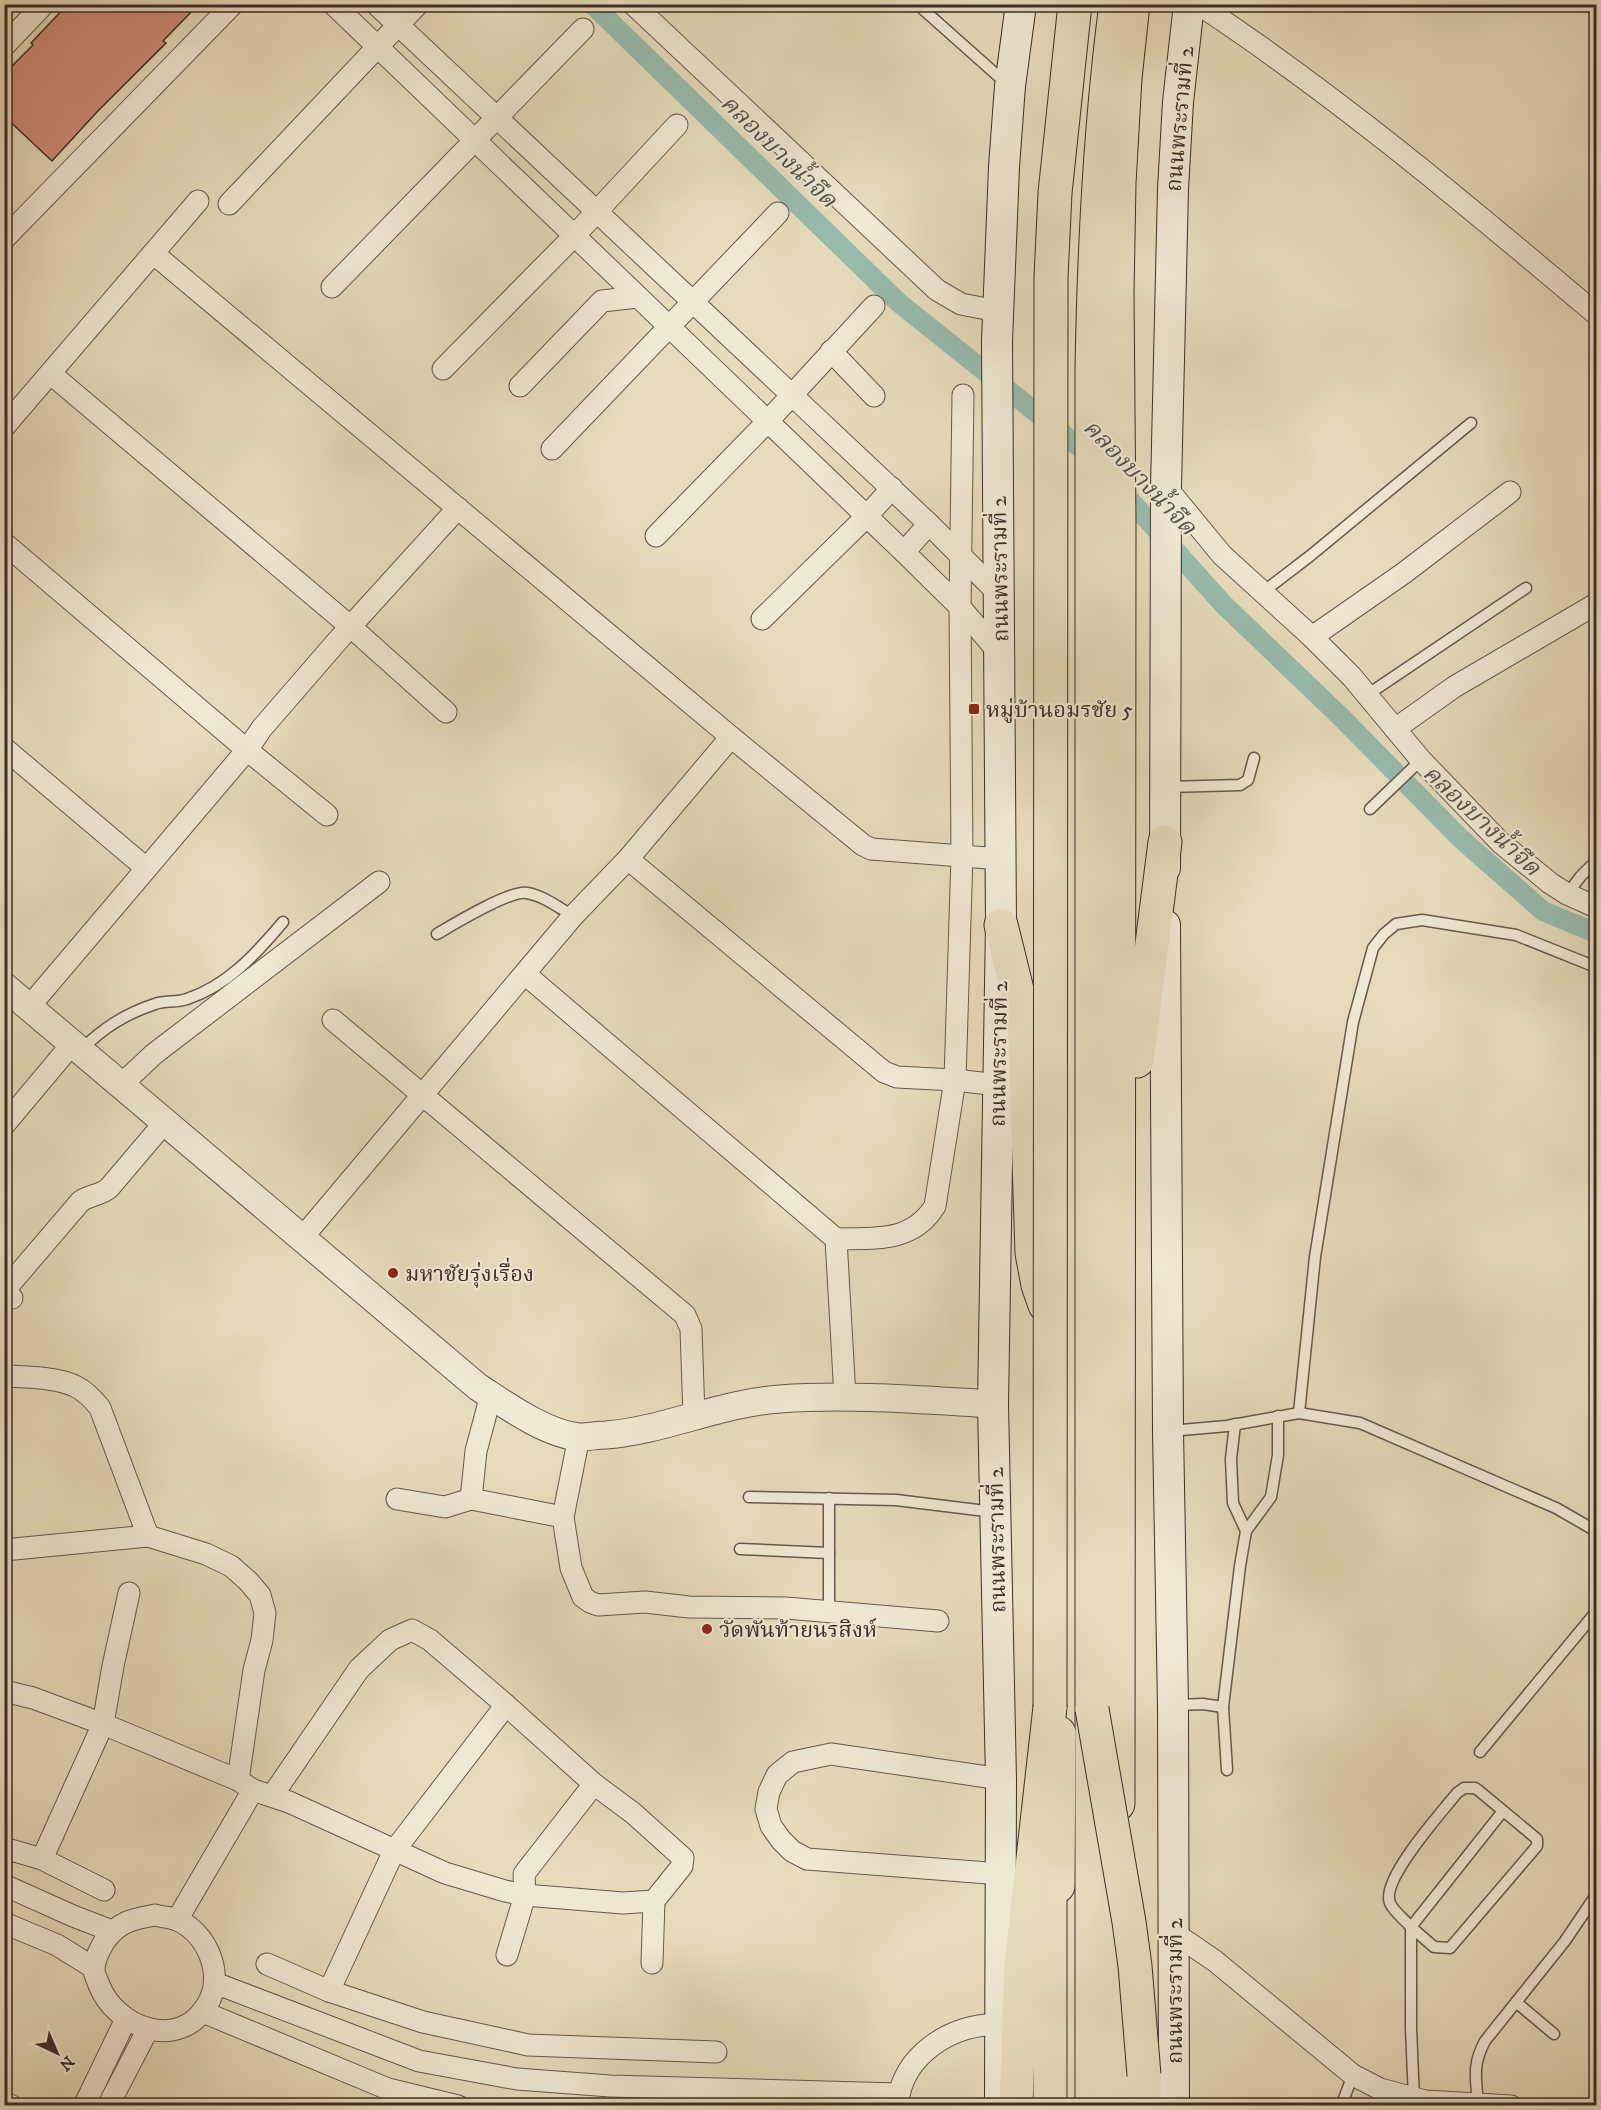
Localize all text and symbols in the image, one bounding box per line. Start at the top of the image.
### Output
street label: ถนนพระรามที่ 2 [1157,45,1200,193]
water label: คลองบางน้ำจืด [714,86,846,215]
water label: คลองบางน้ำจืด [1076,411,1206,543]
street label: ถนนพระรามที่ 2 [982,496,1015,642]
place label: หมู่บ้านอมรชัย 5 [986,697,1133,724]
marker: หมู่บ้านอมรชัย 5 [967,702,981,716]
water label: คลองบางน้ำจืด [1416,756,1550,883]
street label: ถนนพระรามที่ 2 [981,981,1014,1127]
place label: มหาชัยรุ่งเรื่อง [405,1257,534,1288]
marker: มหาชัยรุ่งเรื่อง [386,1266,400,1280]
street label: ถนนพระรามที่ 2 [979,1467,1012,1613]
place label: วัดพันท้ายนรสิงห์ [719,1617,877,1644]
marker: วัดพันท้ายนรสิงห์ [700,1622,714,1636]
street label: ถนนพระรามที่ 2 [1158,1918,1189,2064]
north arrow [27,2023,87,2083]
text: N [55,2051,78,2075]

